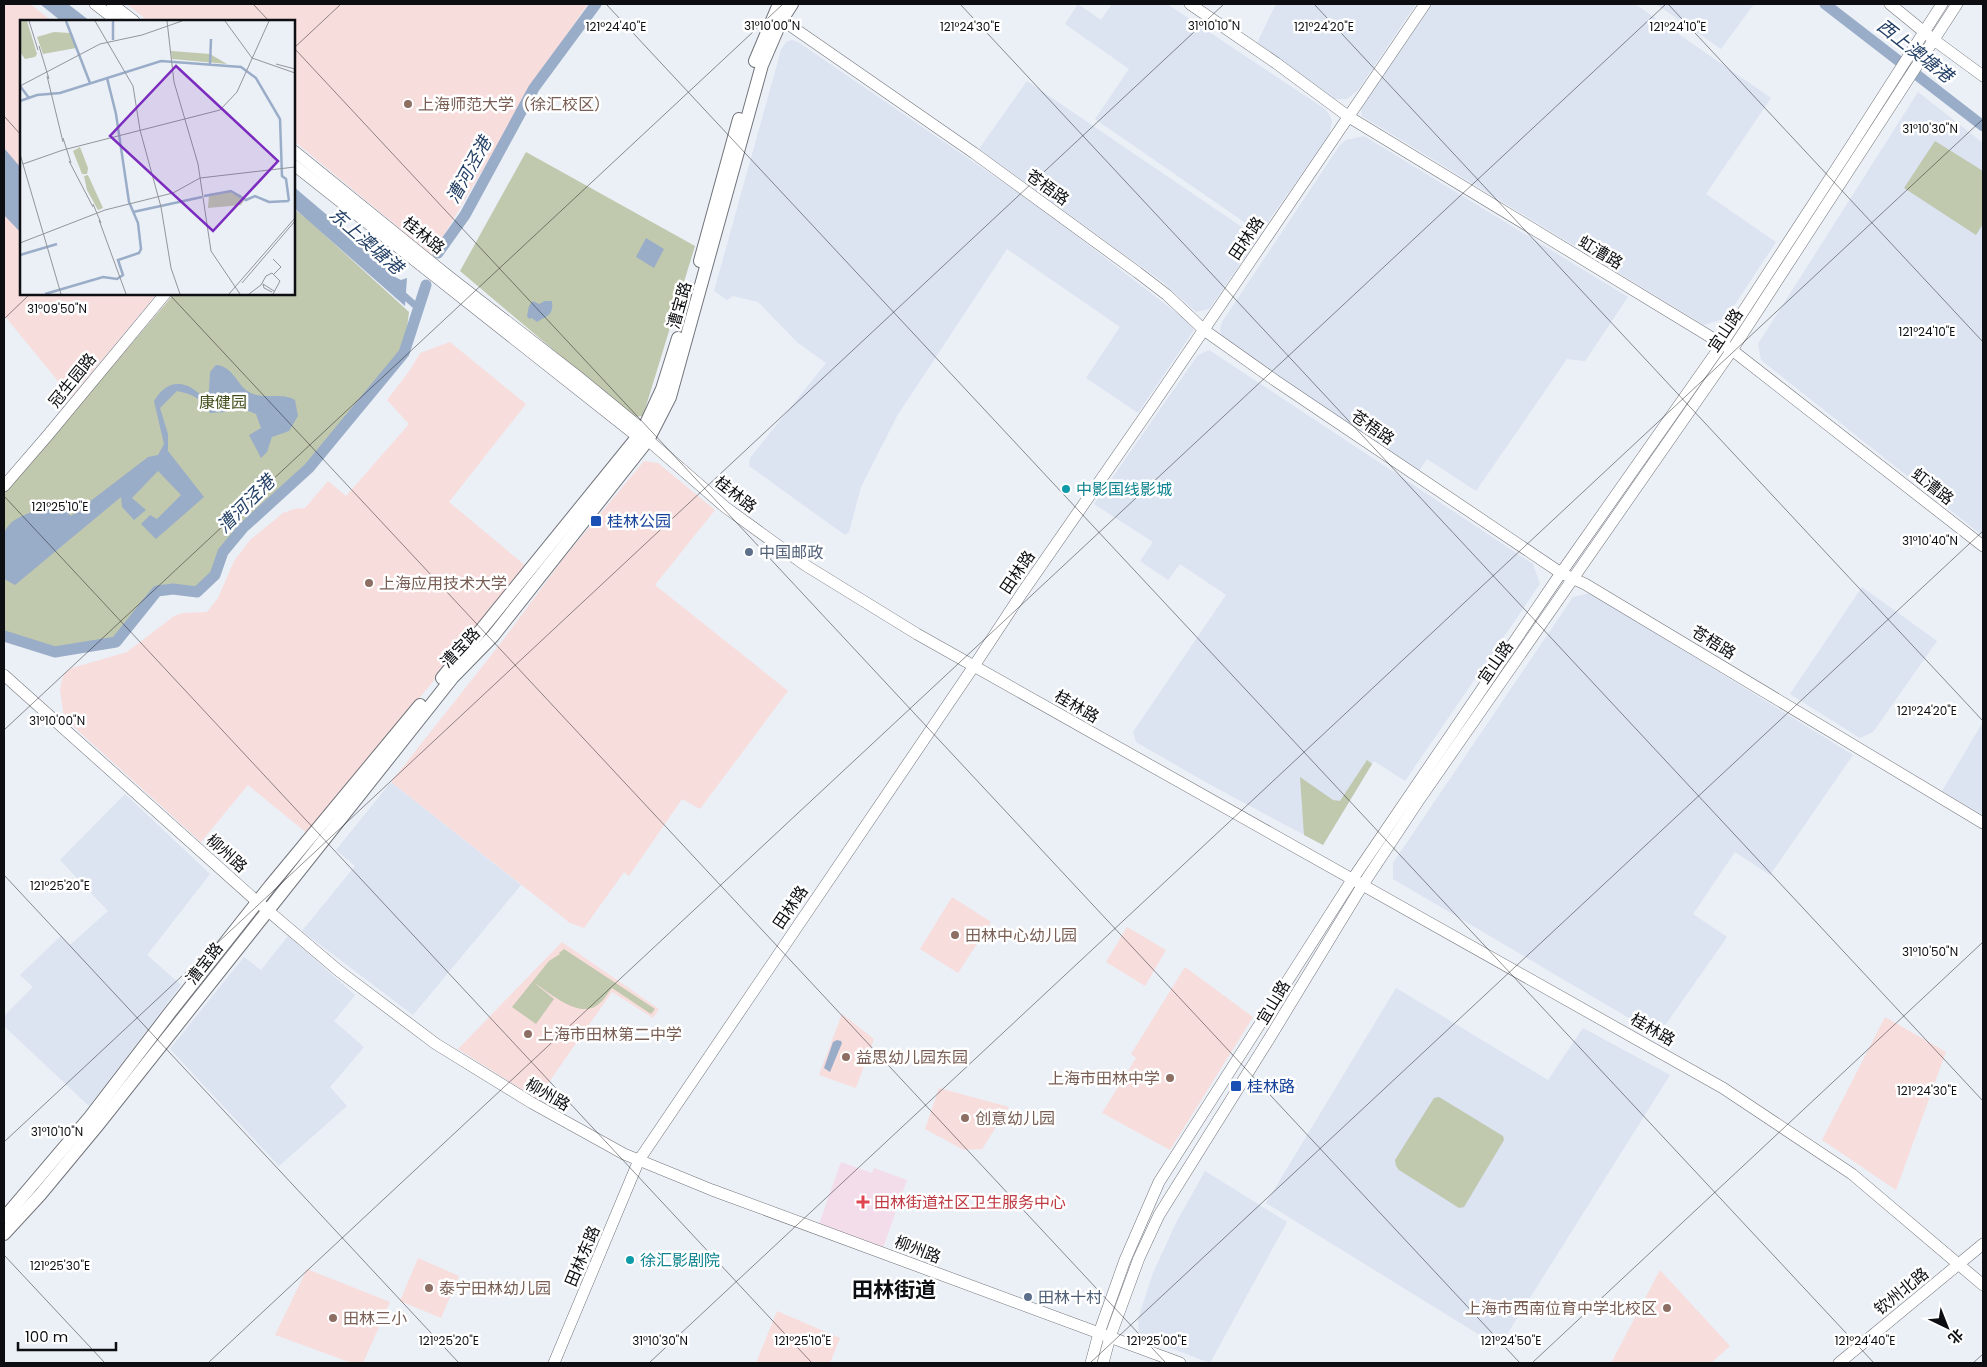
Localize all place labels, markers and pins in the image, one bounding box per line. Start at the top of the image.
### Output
place label: 上海师范大学（徐汇校区） [418,93,610,116]
marker: 上海师范大学（徐汇校区） [402,98,414,110]
place label: 中影国线影城 [1076,478,1172,501]
marker: 中影国线影城 [1060,483,1072,495]
place label: 桂林公园 [607,510,671,533]
marker: 桂林公园 [589,514,603,528]
place label: 中国邮政 [759,541,823,564]
marker: 中国邮政 [743,546,755,558]
place label: 上海应用技术大学 [379,572,507,595]
marker: 上海应用技术大学 [363,577,375,589]
place label: 田林中心幼儿园 [965,924,1077,947]
marker: 田林中心幼儿园 [949,929,961,941]
place label: 上海市田林第二中学 [538,1023,682,1046]
marker: 上海市田林第二中学 [522,1028,534,1040]
place label: 益思幼儿园东园 [856,1046,968,1069]
marker: 益思幼儿园东园 [840,1051,852,1063]
place label: 上海市田林中学 [1048,1067,1160,1090]
marker: 上海市田林中学 [1164,1072,1176,1084]
place label: 桂林路 [1247,1075,1295,1098]
marker: 桂林路 [1229,1079,1243,1093]
place label: 创意幼儿园 [975,1107,1055,1130]
marker: 创意幼儿园 [959,1112,971,1124]
place label: 田林街道社区卫生服务中心 [874,1191,1066,1214]
marker: 田林街道社区卫生服务中心 [856,1195,870,1209]
place label: 徐汇影剧院 [640,1249,720,1272]
marker: 徐汇影剧院 [624,1254,636,1266]
place label: 泰宁田林幼儿园 [439,1277,551,1300]
marker: 泰宁田林幼儿园 [423,1282,435,1294]
place label: 田林十村 [1038,1286,1102,1309]
marker: 田林十村 [1022,1291,1034,1303]
place label: 上海市西南位育中学北校区 [1465,1297,1657,1320]
marker: 上海市西南位育中学北校区 [1661,1302,1673,1314]
place label: 田林三小 [343,1307,407,1330]
marker: 田林三小 [327,1312,339,1324]

